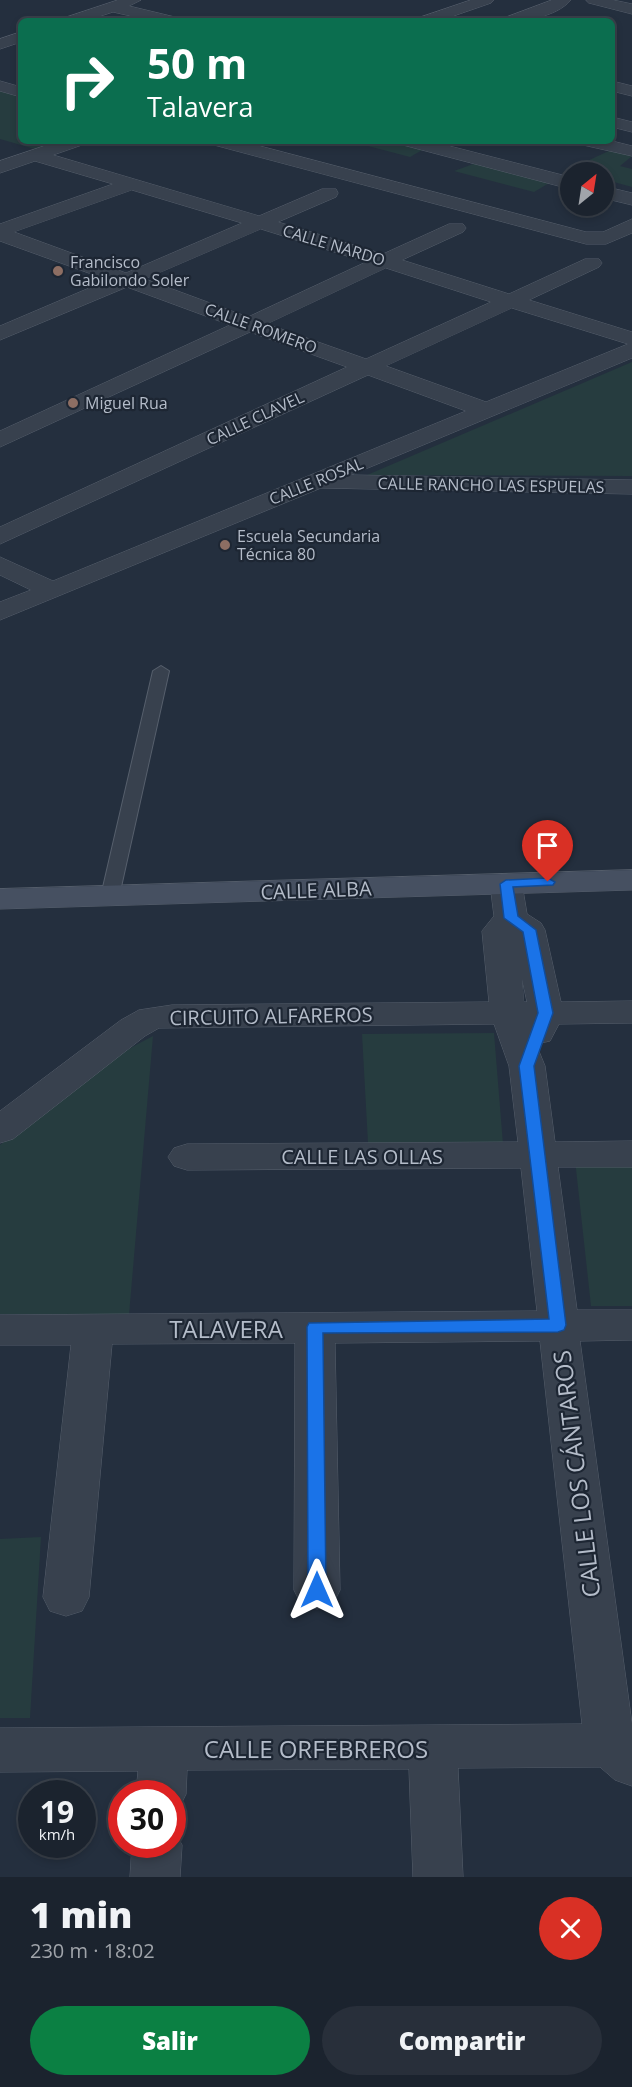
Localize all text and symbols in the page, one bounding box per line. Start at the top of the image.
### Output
text: 50 m [147,34,247,91]
icon: right [48,42,126,120]
text: Talavera [147,88,253,125]
north arrow [560,162,614,216]
map controls [560,162,614,216]
street label: CALLE NARDO [280,219,388,271]
place label: Francisco Gabilondo Soler [70,251,190,291]
marker: Francisco Gabilondo Soler [51,264,65,278]
street label: CALLE ROMERO [202,298,320,358]
street label: CALLE CLAVEL [203,386,307,450]
place label: Miguel Rua [85,392,168,414]
marker: Miguel Rua [66,396,80,410]
street label: CALLE ROSAL [266,452,366,510]
street label: CALLE RANCHO LAS ESPUELAS [377,472,605,498]
place label: Escuela Secundaria Técnica 80 [237,525,380,565]
marker: Escuela Secundaria Técnica 80 [218,538,232,552]
pin [522,820,573,882]
icon: arrive [531,829,564,862]
street label: CALLE ALBA [260,875,372,905]
street label: CIRCUITO ALFAREROS [169,1001,373,1031]
street label: CALLE LAS OLLAS [281,1143,443,1170]
street label: TALAVERA [169,1312,284,1345]
street label: CALLE LOS CÁNTAROS [544,1348,608,1600]
position arrow [285,1558,349,1622]
street label: CALLE ORFEBREROS [204,1732,428,1765]
speed limit sign: 30 [108,1780,186,1858]
text: 19 [40,1791,74,1832]
text: km/h [39,1824,75,1844]
text: 1 min [30,1890,132,1939]
button: close [539,1897,602,1960]
text: 230 m · 18:02 [30,1937,155,1964]
button: Salir [30,2006,310,2075]
button: Compartir [322,2006,602,2075]

